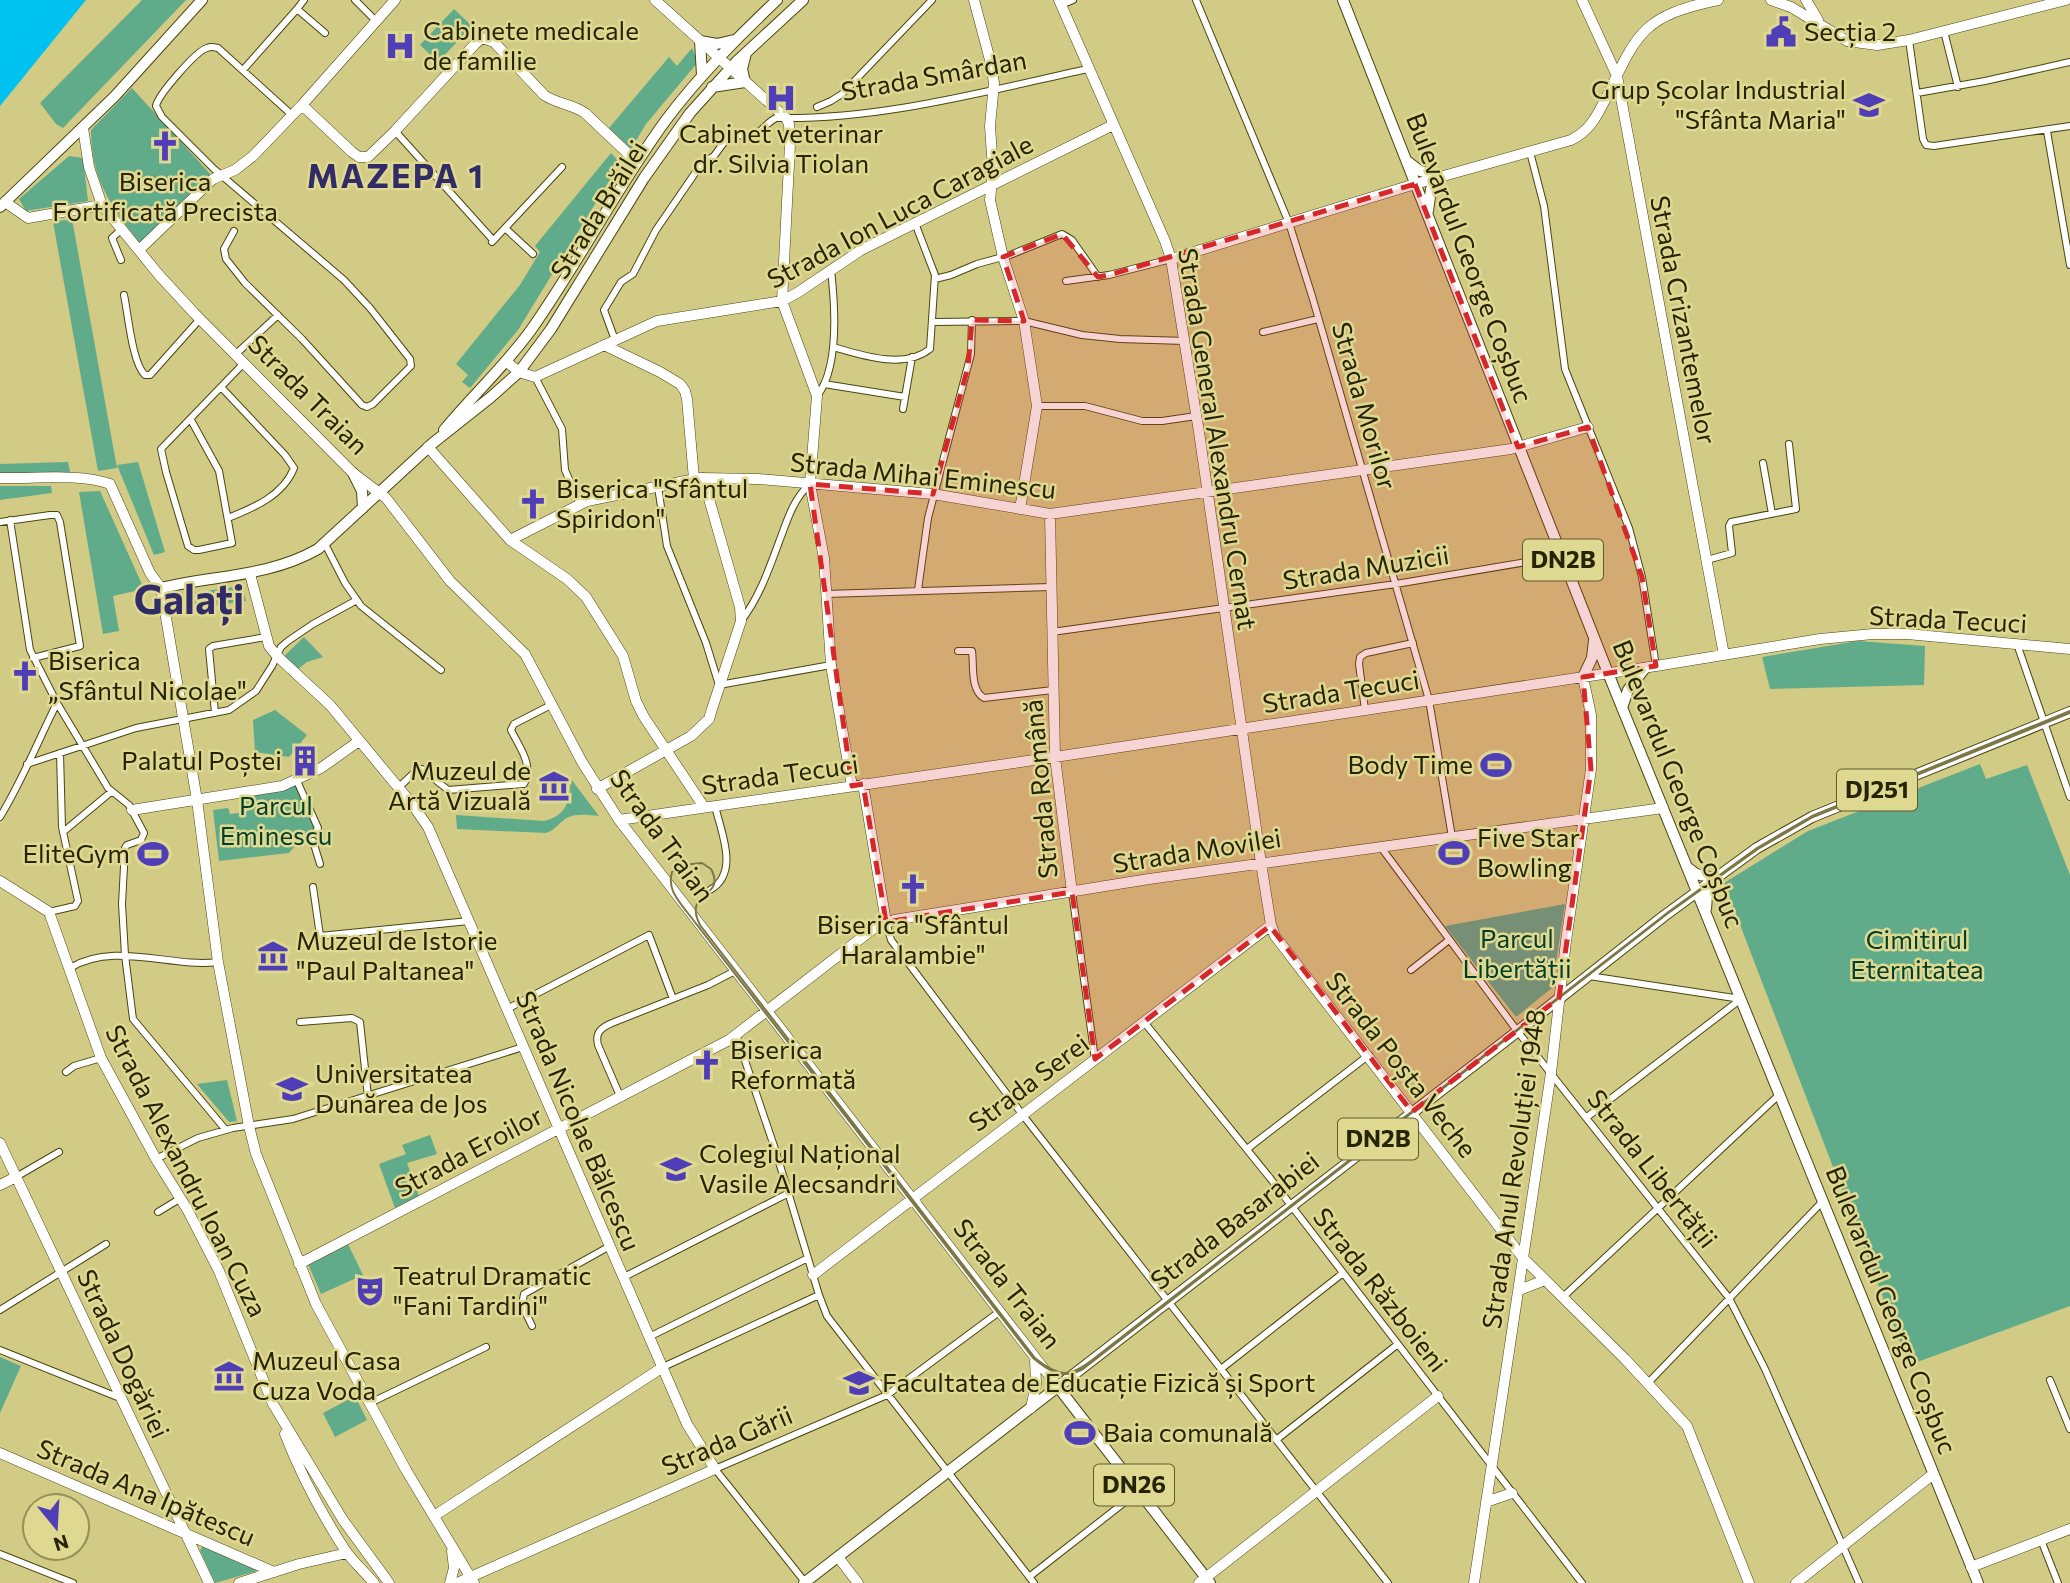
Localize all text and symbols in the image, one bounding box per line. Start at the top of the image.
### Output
place label: Cabinete medicale de familie [423,14,639,75]
public building icon: Secția 2 [1764,15,1798,49]
place label: Secția 2 [1804,15,1896,48]
hospital icon: Cabinete medicale de familie [383,29,417,63]
street label: Strada Smârdan [839,43,1029,106]
place label: Grup Școlar Industrial "Sfânta Maria" [1591,73,1846,134]
hospital icon: Cabinet veterinar dr. Silvia Tiolan [764,81,798,115]
school or university icon: Grup Școlar Industrial "Sfânta Maria" [1852,88,1886,122]
street label: Bulevardul George Coșbuc [1399,108,1540,407]
place label: Cabinet veterinar dr. Silvia Tiolan [679,117,883,178]
street label: Strada Ion Luca Caragiale [761,127,1037,294]
church icon: Biserica Fortificată Precista [148,129,182,163]
street label: Strada Brăilei [543,134,652,284]
district label: MAZEPA 1 [307,154,485,195]
place label: Biserica Fortificată Precista [52,165,278,226]
street label: Strada Crizantemelor [1645,193,1724,447]
street label: Strada General Alexandru Cernat [1173,246,1264,632]
street label: Strada Morilor [1327,318,1404,493]
street label: Strada Traian [243,328,375,460]
street label: Strada Mihai Eminescu [789,445,1058,504]
place label: Biserica "Sfântul Spiridon" [556,472,748,533]
church icon: Biserica "Sfântul Spiridon" [516,487,550,521]
street label: Strada Muzicii [1280,538,1451,595]
road number: DN2B [1523,540,1603,580]
district label: Galați [134,573,244,626]
street label: Strada Tecuci [1868,599,2028,638]
street label: Bulevardul George Coșbuc [1605,635,1751,933]
place label: Biserica „Sfântul Nicolae" [48,644,247,705]
church icon: Biserica „Sfântul Nicolae" [8,659,42,693]
street label: Strada Tecuci [1260,663,1421,718]
street label: Strada Română [1016,698,1063,880]
place label: Palatul Poștei [121,744,282,777]
building icon: Palatul Poștei [288,744,322,778]
street label: Strada Tecuci [699,747,860,800]
place label: Body Time [1347,748,1473,779]
sports icon: Body Time [1479,748,1513,782]
place label: Muzeul de Artă Vizuală [388,754,531,815]
street label: Strada Traian [605,763,722,907]
museum icon: Muzeul de Artă Vizuală [537,769,571,803]
road number: DJ251 [1837,770,1917,810]
park label: Parcul Eminescu [220,789,332,850]
street label: Strada Movilei [1110,821,1283,878]
place label: Five Star Bowling [1477,821,1580,882]
sports icon: Five Star Bowling [1437,836,1471,870]
place label: EliteGym [22,837,130,868]
sports icon: EliteGym [136,837,170,871]
church icon: Biserica "Sfântul Haralambie" [896,872,930,906]
place label: Biserica "Sfântul Haralambie" [817,908,1009,969]
park label: Parcul Libertății [1462,922,1572,985]
park label: Cimitirul Eternitatea [1850,923,1984,984]
place label: Muzeul de Istorie "Paul Paltanea" [296,924,498,985]
museum icon: Muzeul de Istorie "Paul Paltanea" [256,939,290,973]
street label: Strada Poșta Veche [1319,965,1484,1164]
street label: Strada Nicolae Bălcescu [511,986,648,1255]
street label: Strada Anul Revoluției 1948 [1475,1007,1552,1331]
street label: Strada Alexandru Ioan Cuza [100,1019,275,1322]
street label: Strada Serei [962,1027,1094,1137]
place label: Biserica Reformată [730,1033,856,1094]
church icon: Biserica Reformată [690,1048,724,1082]
place label: Universitatea Dunărea de Jos [315,1057,488,1118]
school or university icon: Universitatea Dunărea de Jos [275,1072,309,1106]
street label: Strada Libertății [1580,1083,1725,1255]
street label: Strada Eroilor [389,1099,548,1203]
road number: DN2B [1338,1119,1418,1160]
place label: Colegiul Național Vasile Alecsandri [699,1137,901,1198]
street label: Strada Basarabiei [1144,1145,1324,1295]
school or university icon: Colegiul Național Vasile Alecsandri [659,1152,693,1186]
street label: Bulevardul George Coșbuc [1818,1161,1964,1459]
street label: Strada Războieni [1308,1201,1455,1377]
street label: Strada Traian [948,1212,1069,1354]
place label: Teatrul Dramatic "Fani Tardini" [393,1259,591,1320]
street label: Strada Dogăriei [72,1264,177,1443]
theatre icon: Teatrul Dramatic "Fani Tardini" [353,1274,387,1308]
place label: Muzeul Casa Cuza Voda [252,1344,401,1405]
museum icon: Muzeul Casa Cuza Voda [212,1359,246,1393]
school or university icon: Facultatea de Educație Fizică și Sport [842,1366,876,1400]
place label: Facultatea de Educație Fizică și Sport [882,1366,1315,1399]
street label: Strada Gării [656,1398,797,1481]
sports icon: Baia comunală [1063,1416,1097,1450]
place label: Baia comunală [1103,1416,1273,1447]
street label: Strada Ana Ipătescu [33,1432,260,1552]
road number: DN26 [1094,1464,1174,1506]
north arrow [21,1492,91,1562]
text: N [51,1531,72,1557]

